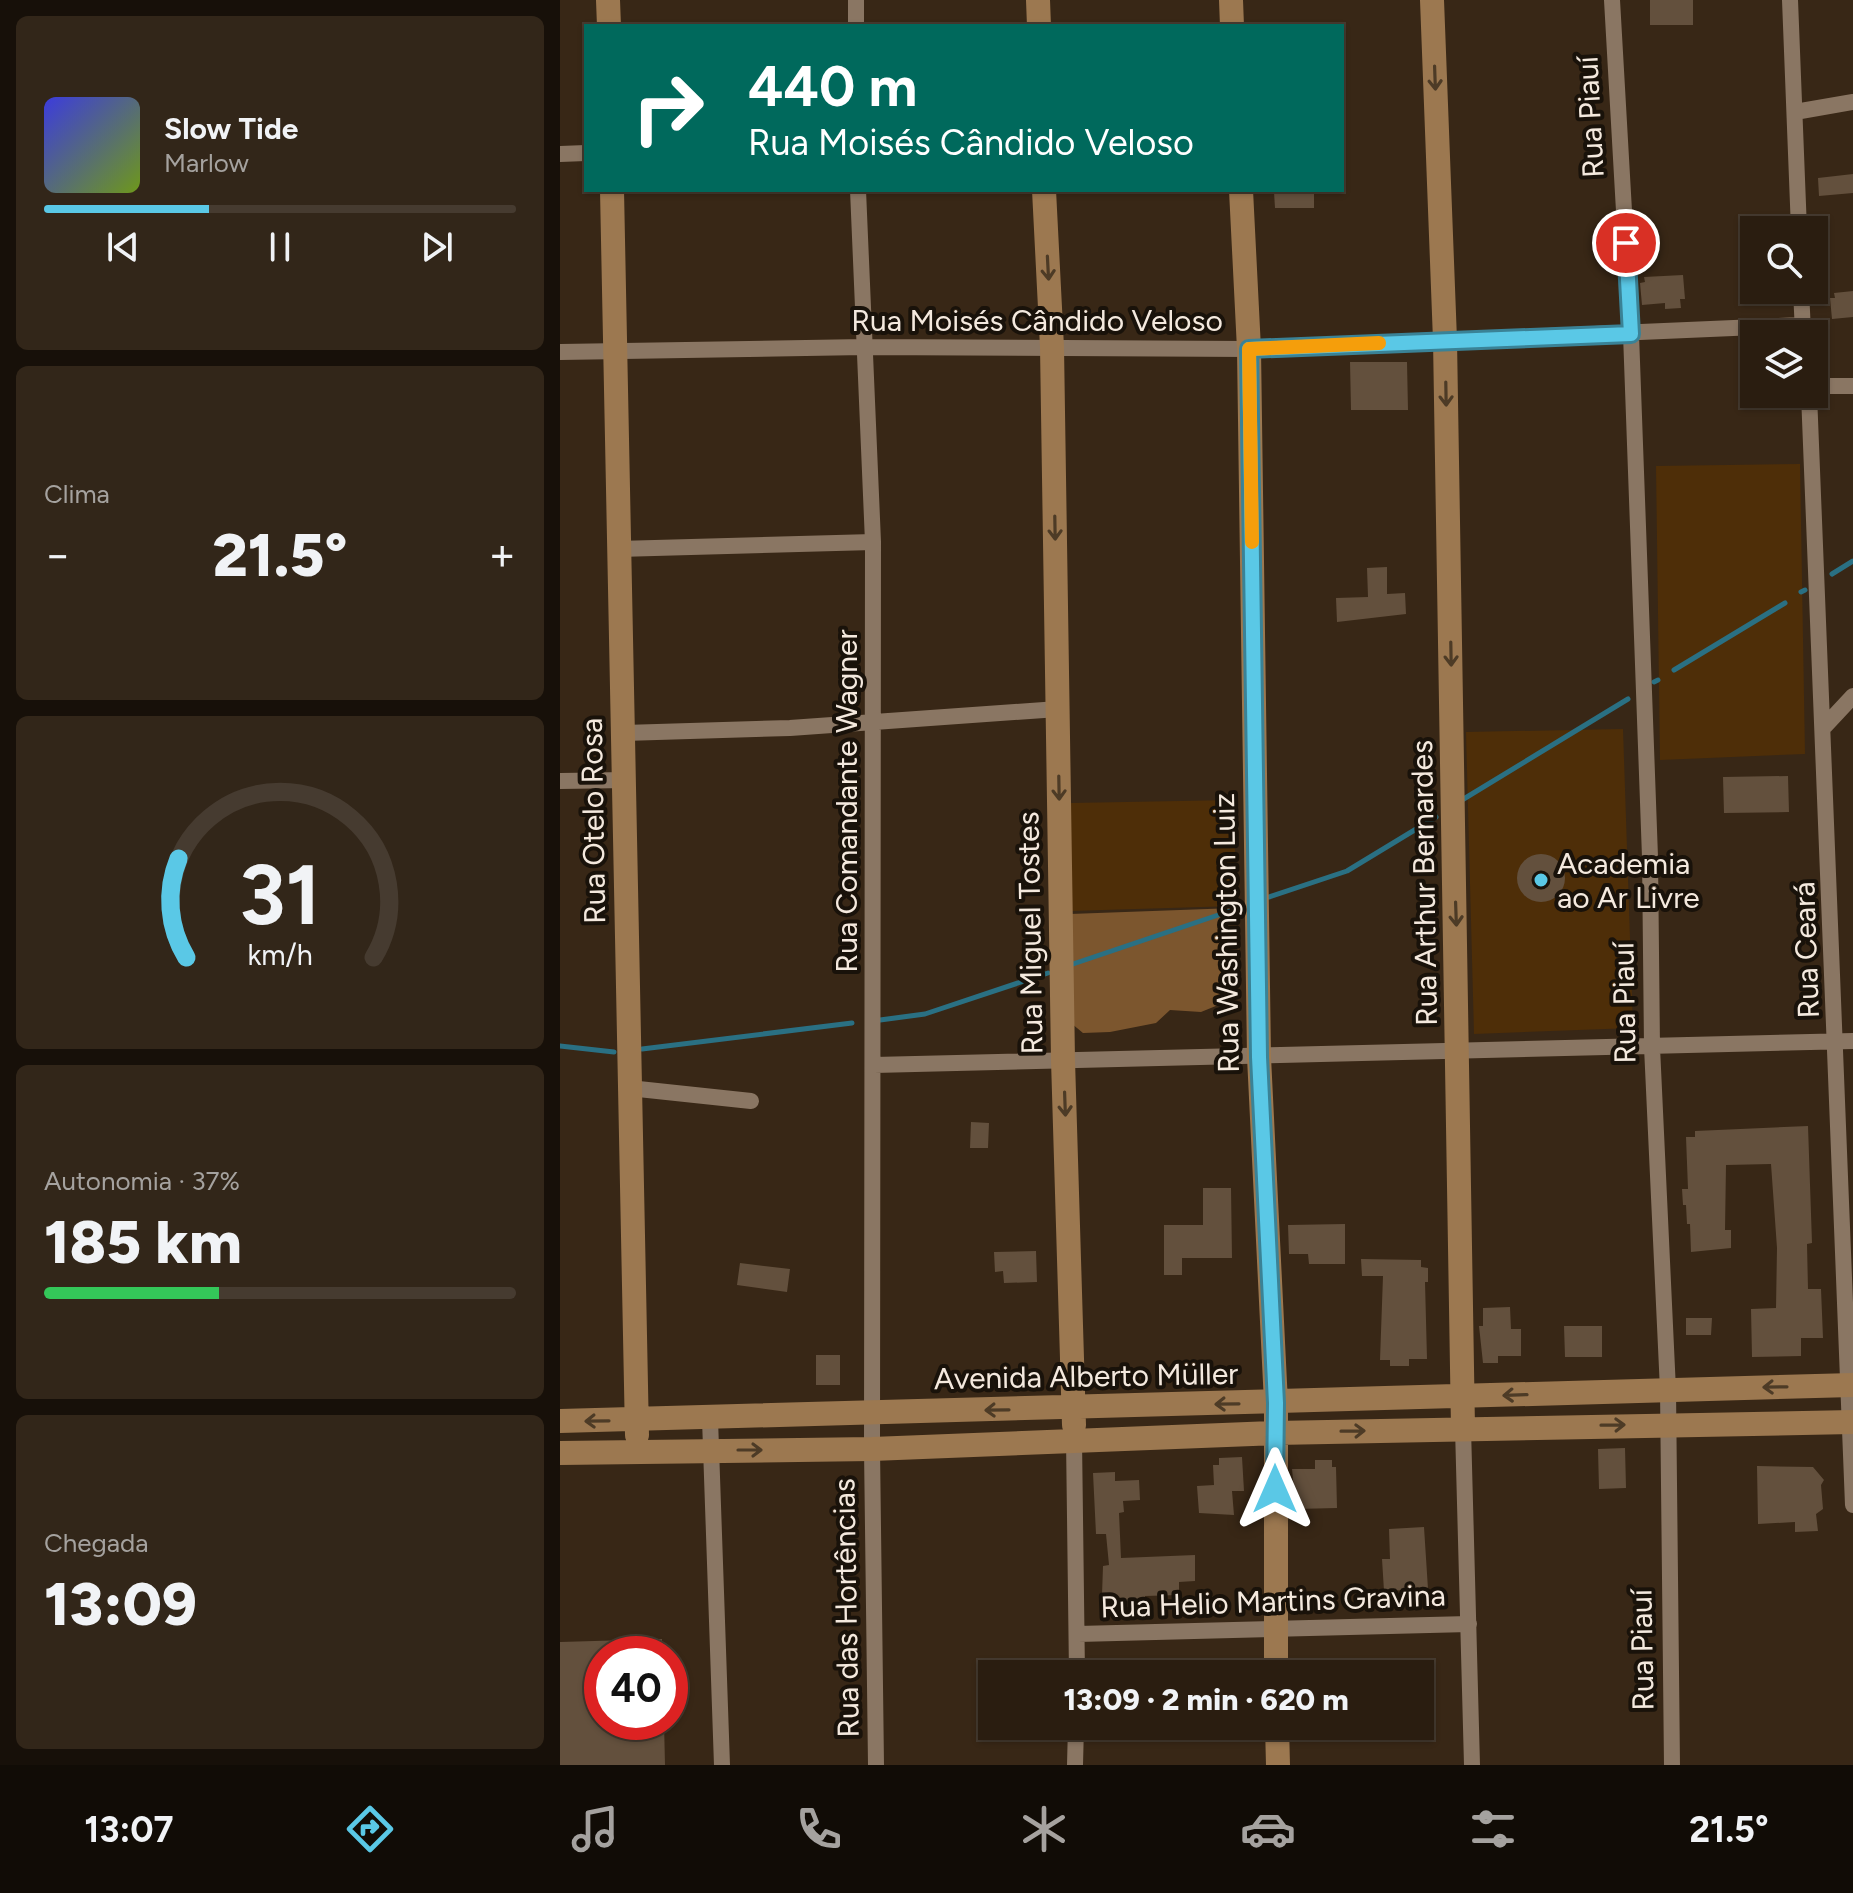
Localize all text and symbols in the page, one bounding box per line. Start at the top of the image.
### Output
text: 440 m [748,53,917,120]
street label: Rua Piauí [1568,53,1612,179]
icon: right [616,56,720,160]
one-way arrow [1428,64,1443,91]
text: Slow Tide [164,110,298,147]
text: Rua Moisés Cândido Veloso [748,121,1194,164]
text: Marlow [164,147,249,179]
pin [1592,209,1660,277]
map controls [1740,216,1828,408]
button: search [1740,216,1828,304]
icon: arrive [1604,221,1648,265]
icon: previous [101,225,145,269]
icon: pause [258,225,302,269]
icon: next [415,225,459,269]
one-way arrow [1041,254,1056,281]
street label: Rua Moisés Cândido Veloso [851,302,1223,339]
button: layers [1740,320,1828,408]
one-way arrow [1438,380,1454,407]
text: Clima [44,478,110,510]
one-way arrow [1047,514,1063,541]
text: 21.5° [213,519,347,591]
text: − [44,528,71,581]
text: + [489,528,516,581]
street label: Rua Comandante Wagner [828,629,865,973]
one-way arrow [1443,640,1458,667]
street label: Rua Otelo Rosa [573,718,613,924]
street label: Rua Arthur Bernardes [1403,740,1445,1026]
one-way arrow [1051,774,1067,801]
street label: Rua Washington Luiz [1205,793,1247,1073]
street label: Rua Miguel Tostes [1009,811,1051,1055]
text: 31 [239,845,321,945]
place label: Academia ao Ar Livre [1557,845,1700,916]
marker: Academia ao Ar Livre [1532,871,1550,889]
street label: Rua Ceará [1785,881,1827,1019]
one-way arrow [1448,900,1463,927]
text: km/h [247,939,313,973]
street label: Rua Piauí [1604,940,1644,1064]
one-way arrow [1057,1090,1072,1117]
text: Autonomia · 37% [44,1165,240,1197]
text: 185 km [44,1206,242,1278]
street label: Avenida Alberto Müller [933,1355,1239,1397]
one-way arrow [1762,1379,1789,1395]
one-way arrow [1502,1388,1529,1403]
one-way arrow [1214,1397,1241,1412]
one-way arrow [984,1402,1011,1417]
one-way arrow [584,1413,611,1429]
one-way arrow [1599,1418,1626,1433]
one-way arrow [1339,1423,1366,1439]
one-way arrow [736,1442,763,1458]
position arrow [1233,1447,1317,1531]
street label: Rua das Hortências [825,1478,867,1738]
text: Chegada [44,1527,148,1559]
text: 13:09 [44,1568,197,1640]
street label: Rua Helio Martins Gravina [1100,1576,1446,1626]
street label: Rua Piauí [1622,1587,1662,1711]
speed limit sign: 40 [584,1636,688,1740]
text: 13:09 · 2 min · 620 m [1063,1681,1349,1718]
icon: directions [342,1801,398,1857]
icon: music [567,1801,623,1857]
icon: phone [791,1801,847,1857]
icon: climate [1016,1801,1072,1857]
icon: car [1240,1801,1296,1857]
icon: filters [1465,1801,1521,1857]
text: 13:07 [84,1808,174,1851]
text: 21.5° [1689,1808,1769,1851]

